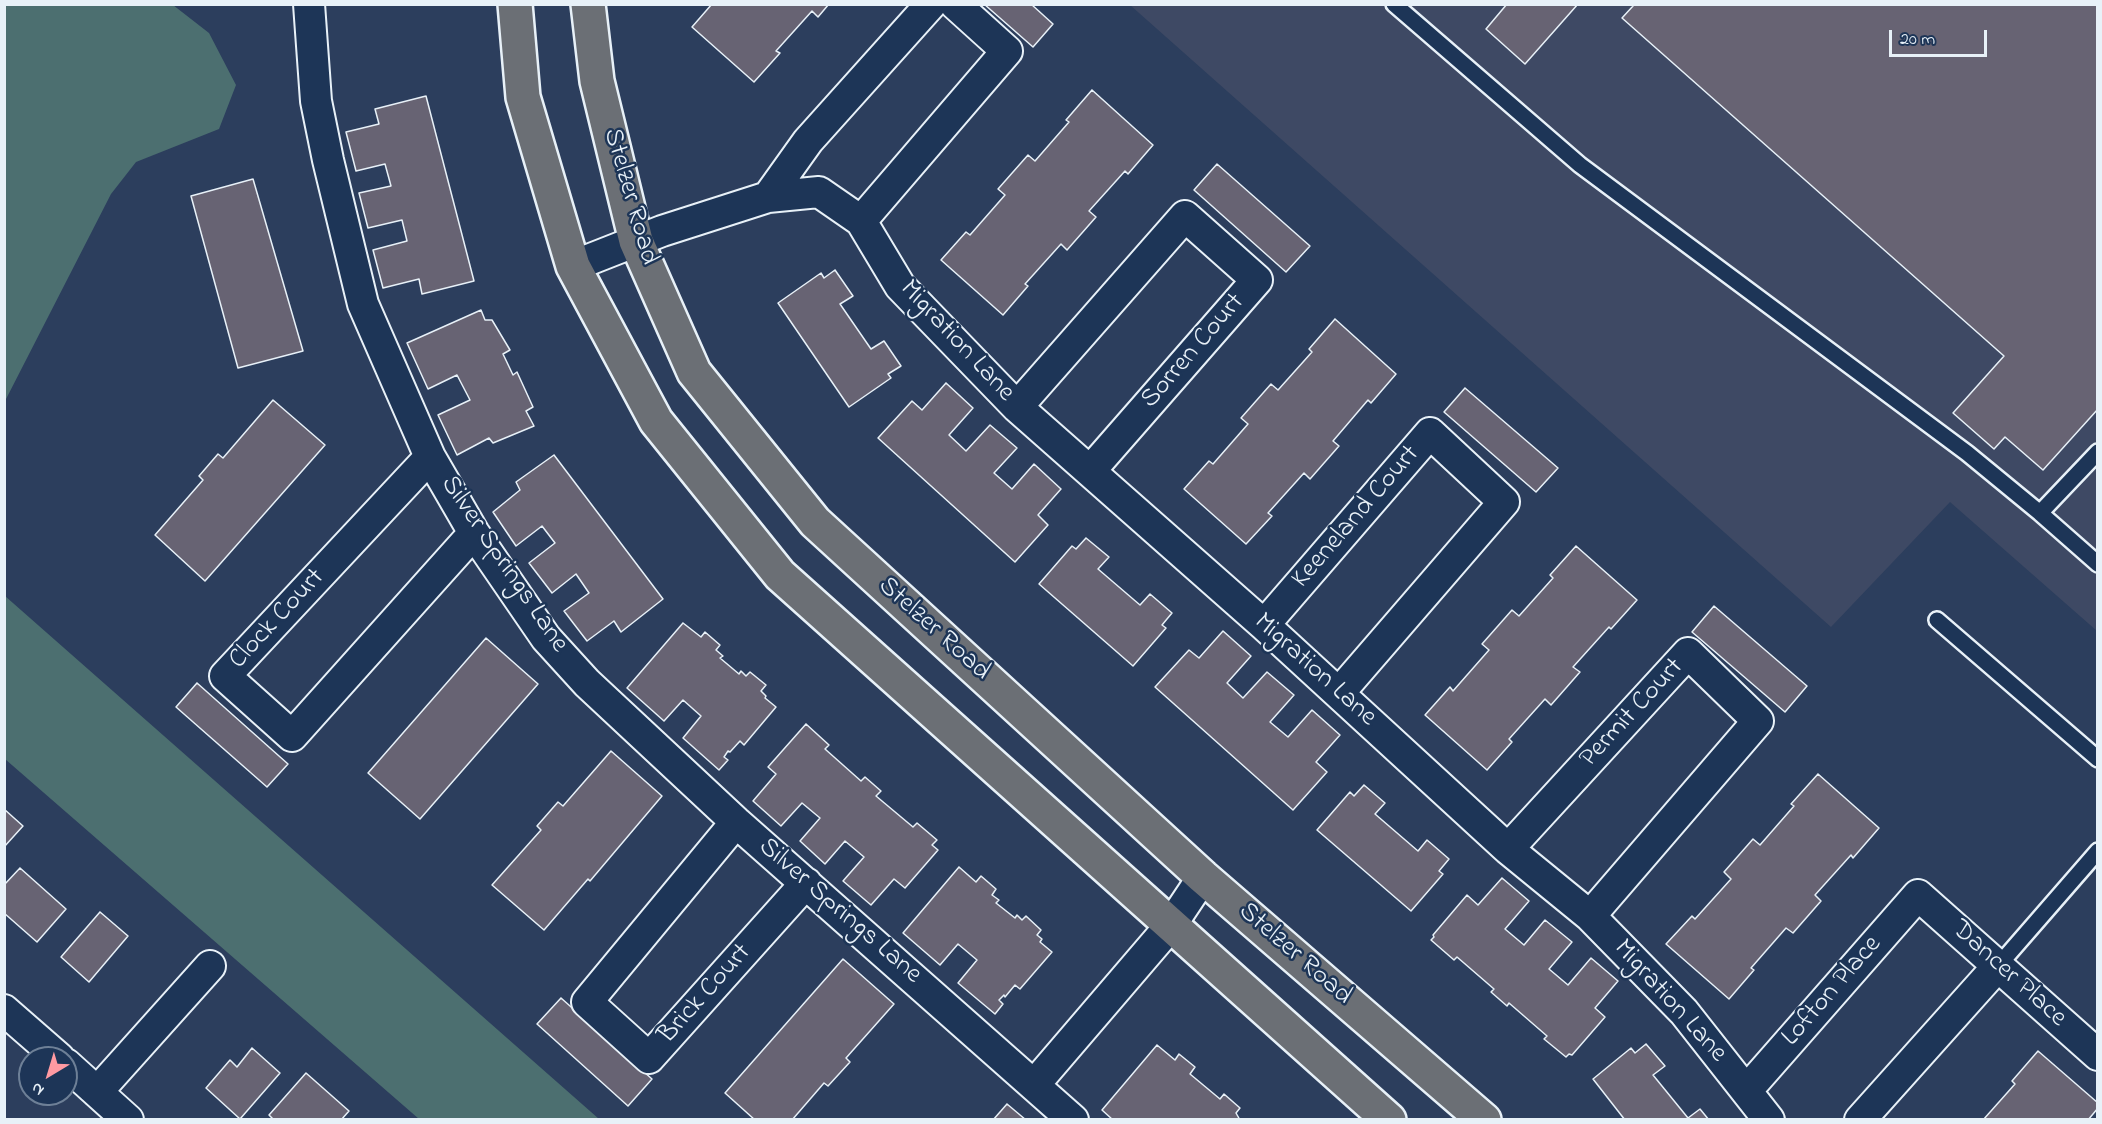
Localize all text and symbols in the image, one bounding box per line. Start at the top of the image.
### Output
scale bar [1892,18,1990,56]
text: 20 m [1900,27,1935,53]
street label: Stelzer Road [594,125,664,269]
street label: Migration Lane [892,275,1020,409]
street label: Sorren Court [1135,288,1253,416]
street label: Keeneland Court [1286,440,1428,596]
street label: Silver Springs Lane [432,470,574,660]
street label: Clock Court [223,563,333,677]
street label: Stelzer Road [870,571,996,689]
street label: Migration Lane [1246,607,1382,735]
street label: Permit Court [1574,653,1692,775]
street label: Silver Springs Lane [751,832,927,992]
street label: Stelzer Road [1230,897,1358,1013]
street label: Dancer Place [1944,915,2072,1035]
street label: Lofton Place [1776,930,1890,1054]
street label: Migration Lane [1605,934,1733,1070]
street label: Brick Court [653,938,759,1052]
north arrow [18,1046,78,1106]
text: N [27,1076,50,1101]

